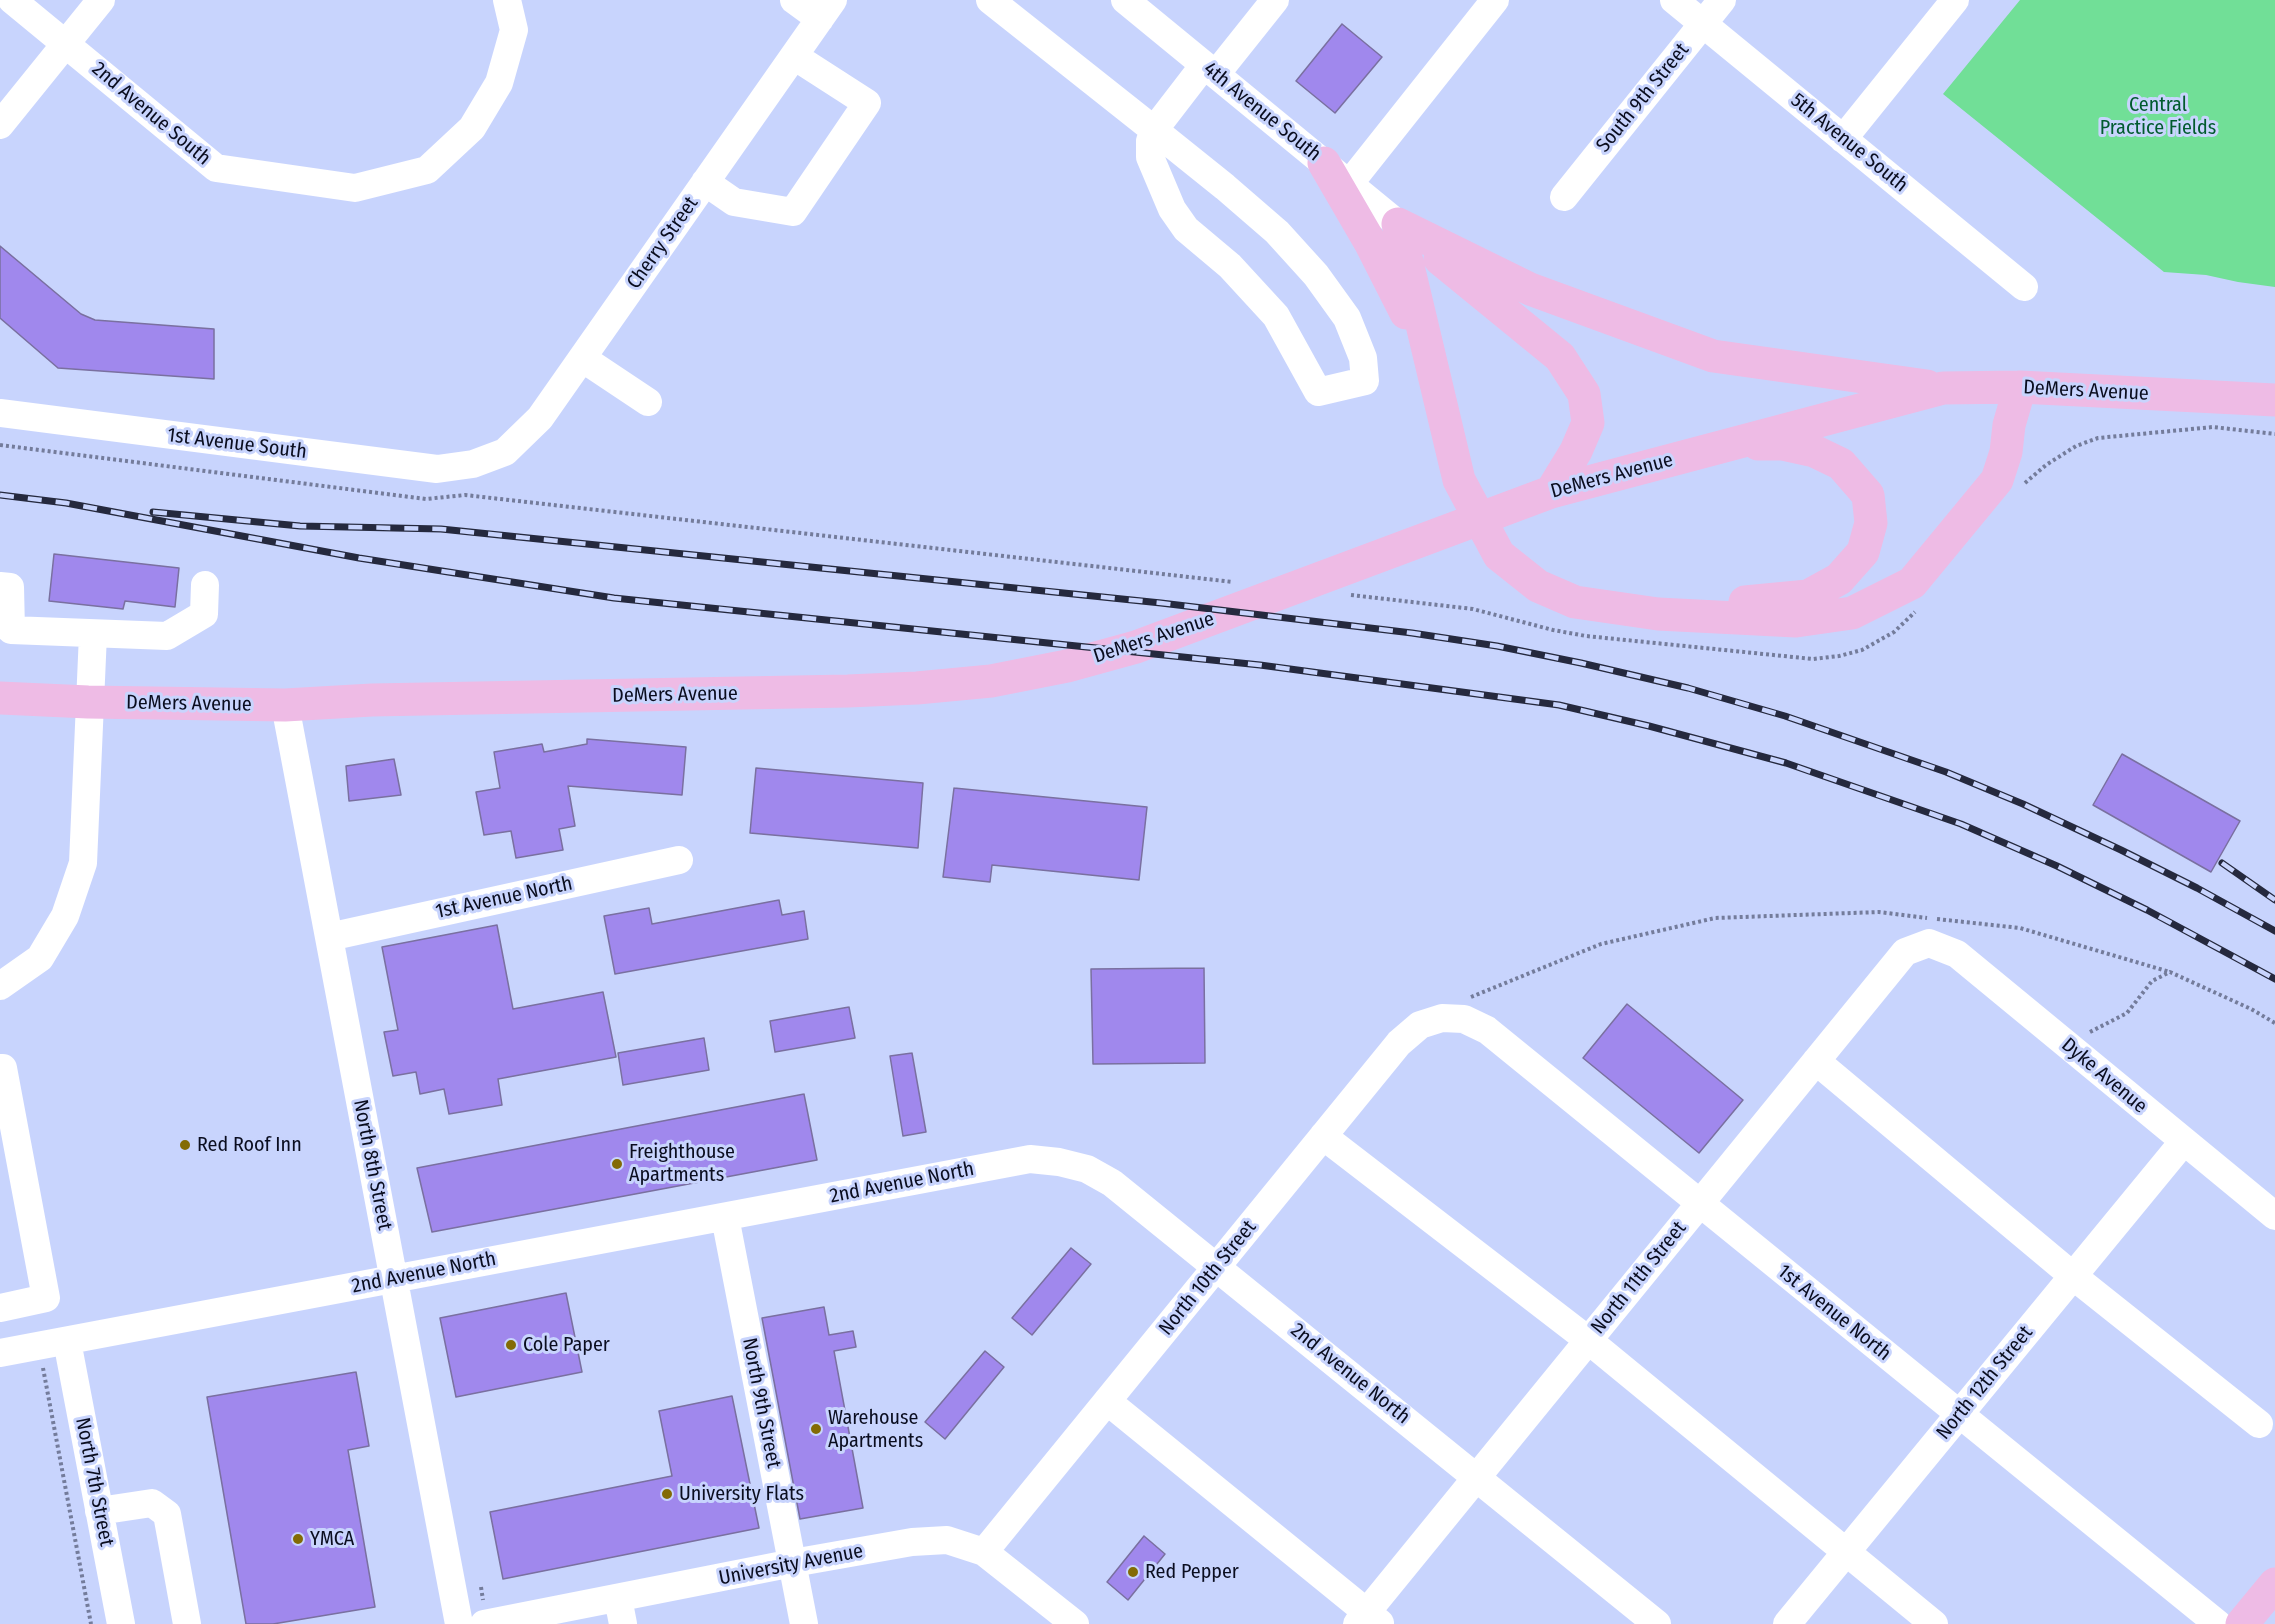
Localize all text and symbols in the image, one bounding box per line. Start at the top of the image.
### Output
street label: South 9th Street [1592,39,1694,157]
street label: 2nd Avenue South [87,57,215,171]
street label: 4th Avenue South [1198,57,1326,167]
street label: 5th Avenue South [1786,88,1912,198]
park label: Central Practice Fields [2100,93,2216,140]
street label: Cherry Street [622,192,704,294]
street label: DeMers Avenue [2023,376,2149,406]
street label: 1st Avenue South [166,424,308,464]
street label: DeMers Avenue [1548,448,1676,504]
street label: DeMers Avenue [1091,607,1217,669]
street label: DeMers Avenue [612,682,738,708]
street label: DeMers Avenue [126,691,252,717]
street label: 1st Avenue North [433,872,575,924]
street label: Dyke Avenue [2056,1033,2152,1119]
street label: North 8th Street [348,1098,396,1232]
place label: Red Roof Inn [197,1133,302,1157]
marker: Red Roof Inn [178,1138,192,1152]
place label: Freighthouse Apartments [629,1140,735,1187]
marker: Freighthouse Apartments [610,1157,624,1171]
street label: 2nd Avenue North [828,1157,976,1209]
street label: North 10th Street [1154,1216,1262,1340]
street label: North 11th Street [1586,1217,1692,1339]
street label: 2nd Avenue North [350,1247,498,1299]
street label: 1st Avenue North [1772,1260,1896,1366]
street label: 2nd Avenue North [1286,1319,1414,1429]
street label: North 12th Street [1932,1321,2038,1445]
place label: Cole Paper [523,1333,610,1357]
street label: North 9th Street [737,1336,785,1470]
marker: Cole Paper [504,1338,518,1352]
place label: Warehouse Apartments [828,1406,923,1453]
street label: North 7th Street [70,1416,118,1548]
marker: Warehouse Apartments [809,1422,823,1436]
place label: University Flats [679,1482,804,1506]
marker: University Flats [660,1487,674,1501]
place label: YMCA [310,1527,354,1551]
marker: YMCA [291,1532,305,1546]
street label: University Avenue [717,1539,865,1591]
place label: Red Pepper [1145,1560,1239,1584]
marker: Red Pepper [1126,1565,1140,1579]

